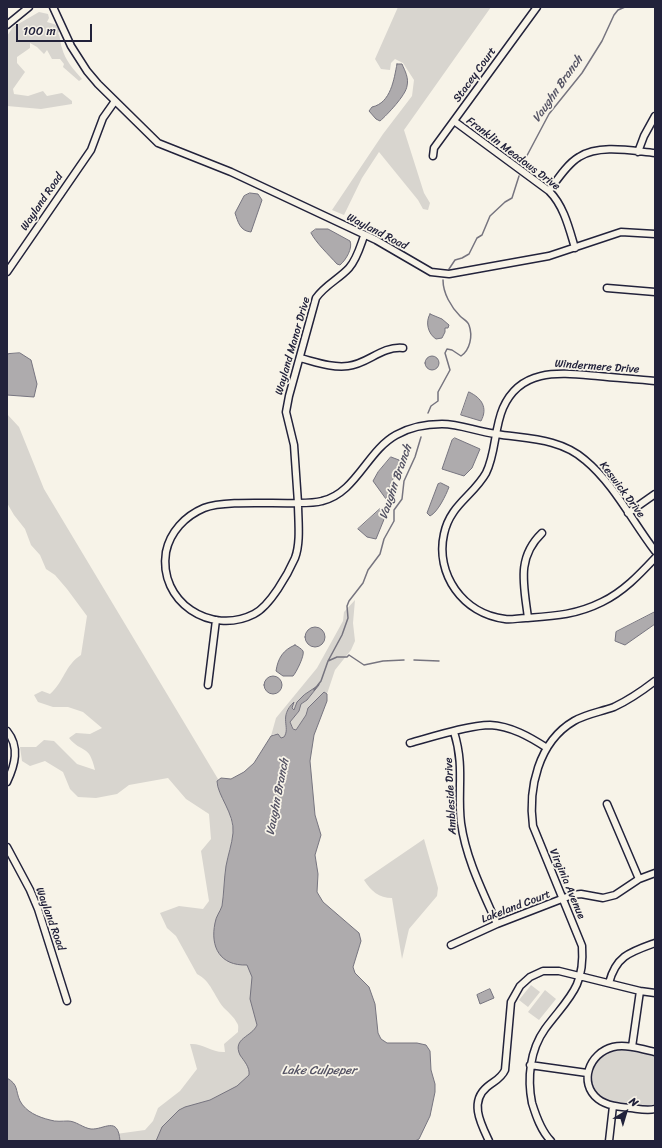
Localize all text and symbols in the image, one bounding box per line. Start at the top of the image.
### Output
scale bar [18,16,94,42]
text: 100 m [23,20,56,42]
street label: Stacey Court [451,45,499,105]
water label: Vaughn Branch [530,53,586,125]
street label: Franklin Meadows Drive [463,114,563,194]
street label: Wayland Road [18,171,66,233]
street label: Wayland Road [344,211,410,253]
street label: Wayland Manor Drive [273,296,313,396]
street label: Windermere Drive [554,357,640,377]
water label: Vaughn Branch [376,443,416,521]
street label: Keswick Drive [597,459,647,521]
water label: Vaughn Branch [263,757,293,837]
street label: Ambleside Drive [442,757,460,835]
street label: Virginia Avenue [546,847,588,921]
street label: Wayland Road [32,885,68,953]
street label: Lakeland Court [480,888,552,926]
water label: Lake Culpeper [282,1064,356,1078]
north arrow [606,1092,646,1132]
text: N [625,1092,643,1112]

